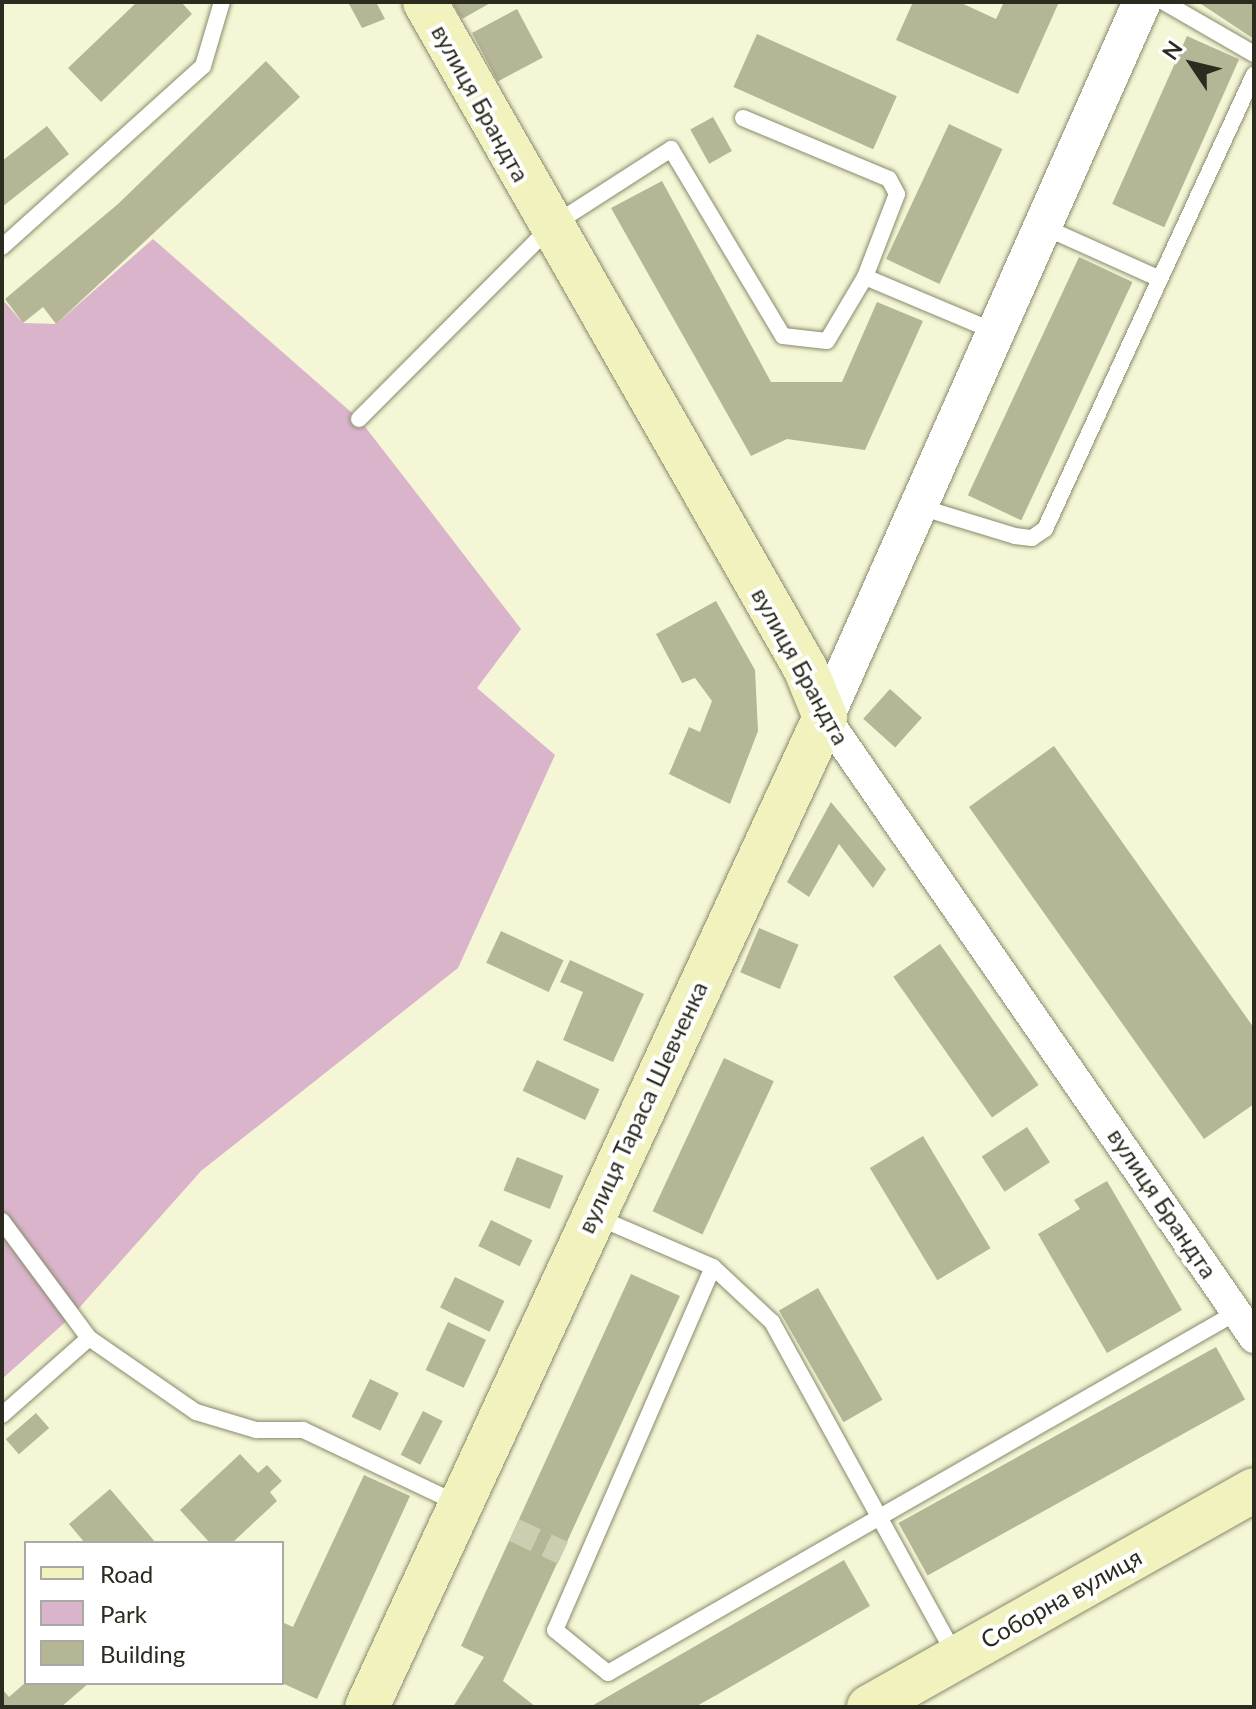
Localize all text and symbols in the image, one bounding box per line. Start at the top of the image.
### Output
street label: вулиця Брандта [426,19,536,187]
north arrow [1152,24,1232,104]
text: N [1156,35,1188,65]
street label: вулиця Брандта [746,582,856,750]
street label: вулиця Тараса Шевченка [571,977,713,1237]
street label: вулиця Брандта [1102,1122,1224,1284]
legend [24,1541,284,1685]
street label: Соборна вулиця [976,1542,1146,1654]
text: Road [100,1559,153,1588]
text: Park [100,1599,147,1628]
text: Building [100,1639,185,1668]

